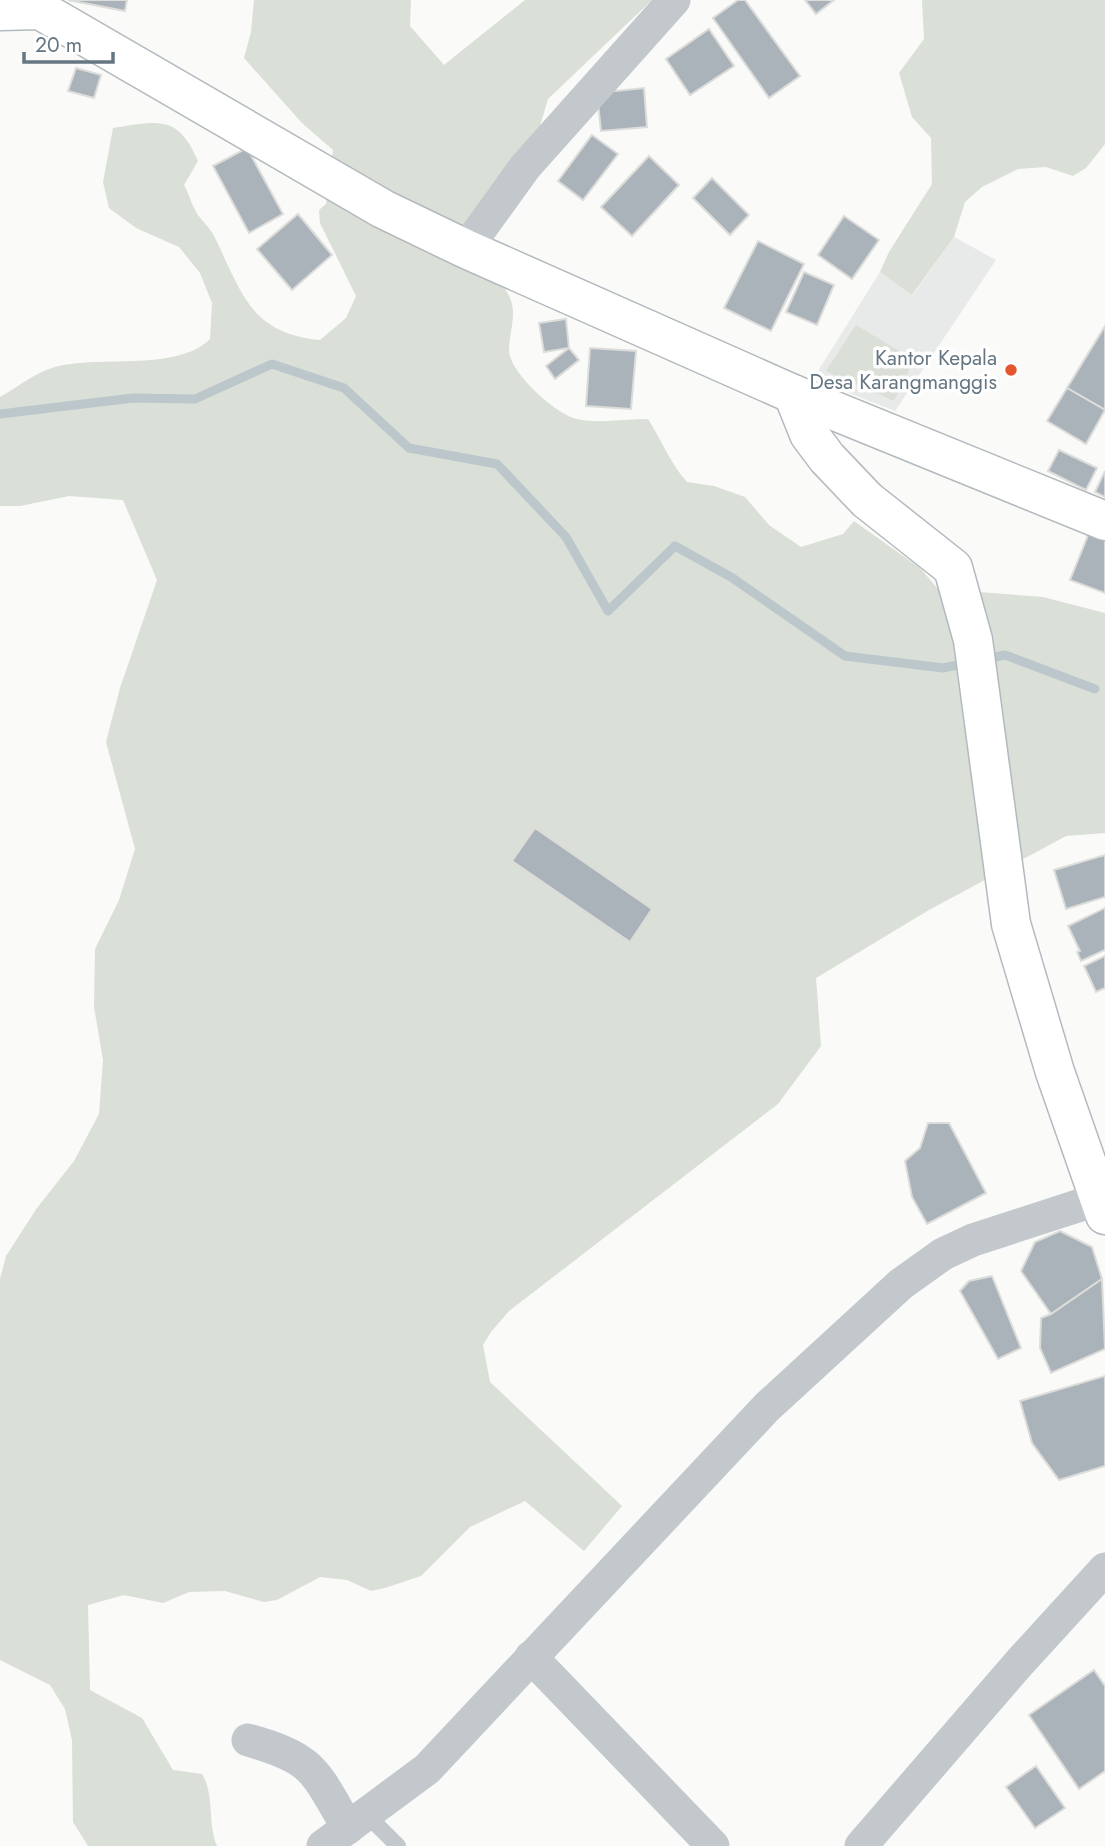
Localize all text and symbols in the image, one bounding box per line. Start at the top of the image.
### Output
scale bar [24,21,114,65]
text: 20 m [35,30,82,60]
place label: Kantor Kepala Desa Karangmanggis [809,343,997,397]
marker: Kantor Kepala Desa Karangmanggis [1003,362,1019,378]

